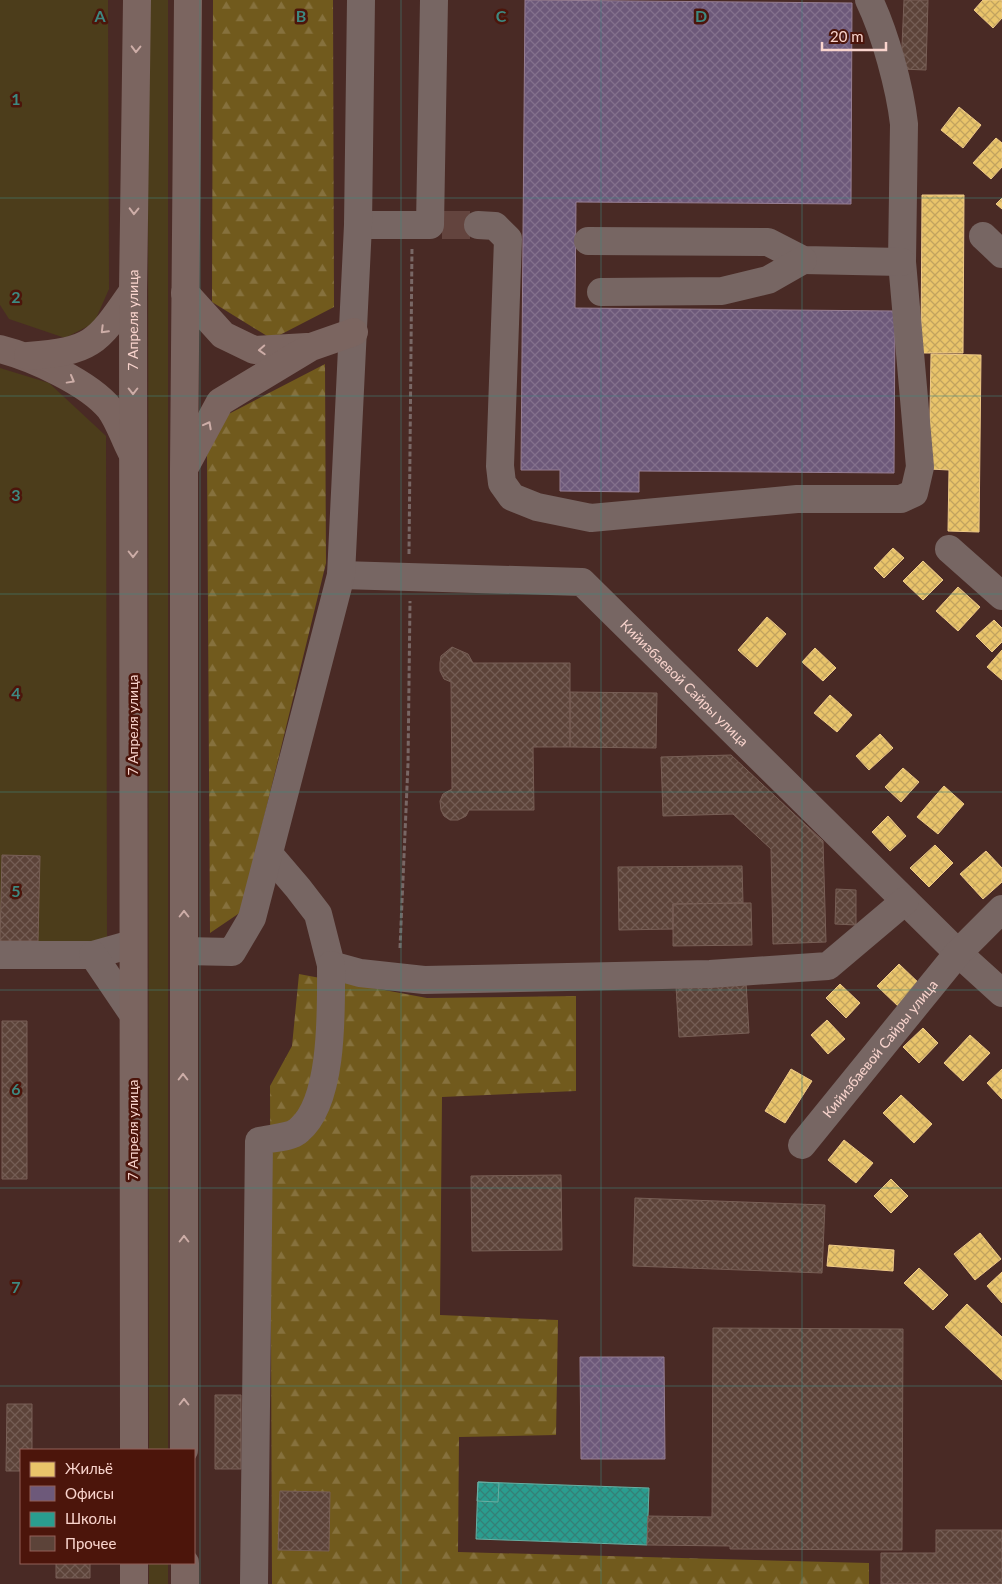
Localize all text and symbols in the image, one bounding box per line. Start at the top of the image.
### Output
text: A [93,6,106,25]
text: B [296,6,306,25]
text: C [496,6,507,25]
text: D [695,6,707,25]
scale bar [822,20,886,52]
text: 20 m [830,27,864,45]
one-way arrow [131,45,141,53]
text: 1 [11,89,21,108]
one-way arrow [129,208,139,215]
street label: 7 Апреля улица [124,269,141,371]
text: 2 [11,287,21,306]
one-way arrow [101,324,110,333]
one-way arrow [258,344,266,355]
one-way arrow [65,374,74,384]
one-way arrow [128,388,138,395]
one-way arrow [201,421,211,430]
text: 3 [11,485,21,504]
one-way arrow [128,550,138,558]
street label: Кийизбаевой Сайры улица [617,616,752,750]
street label: 7 Апреля улица [124,674,141,776]
text: 4 [11,683,21,702]
text: 5 [11,881,21,900]
one-way arrow [179,910,189,918]
street label: Кийизбаевой Сайры улица [819,976,941,1121]
one-way arrow [178,1072,189,1080]
text: 6 [11,1079,21,1098]
street label: 7 Апреля улица [124,1079,141,1181]
one-way arrow [179,1235,189,1242]
text: 7 [11,1277,21,1296]
one-way arrow [179,1397,189,1405]
legend [20,1449,195,1564]
text: Жильё [65,1459,113,1477]
text: Офисы [65,1484,114,1502]
text: Школы [65,1509,116,1527]
text: Прочее [65,1534,116,1552]

